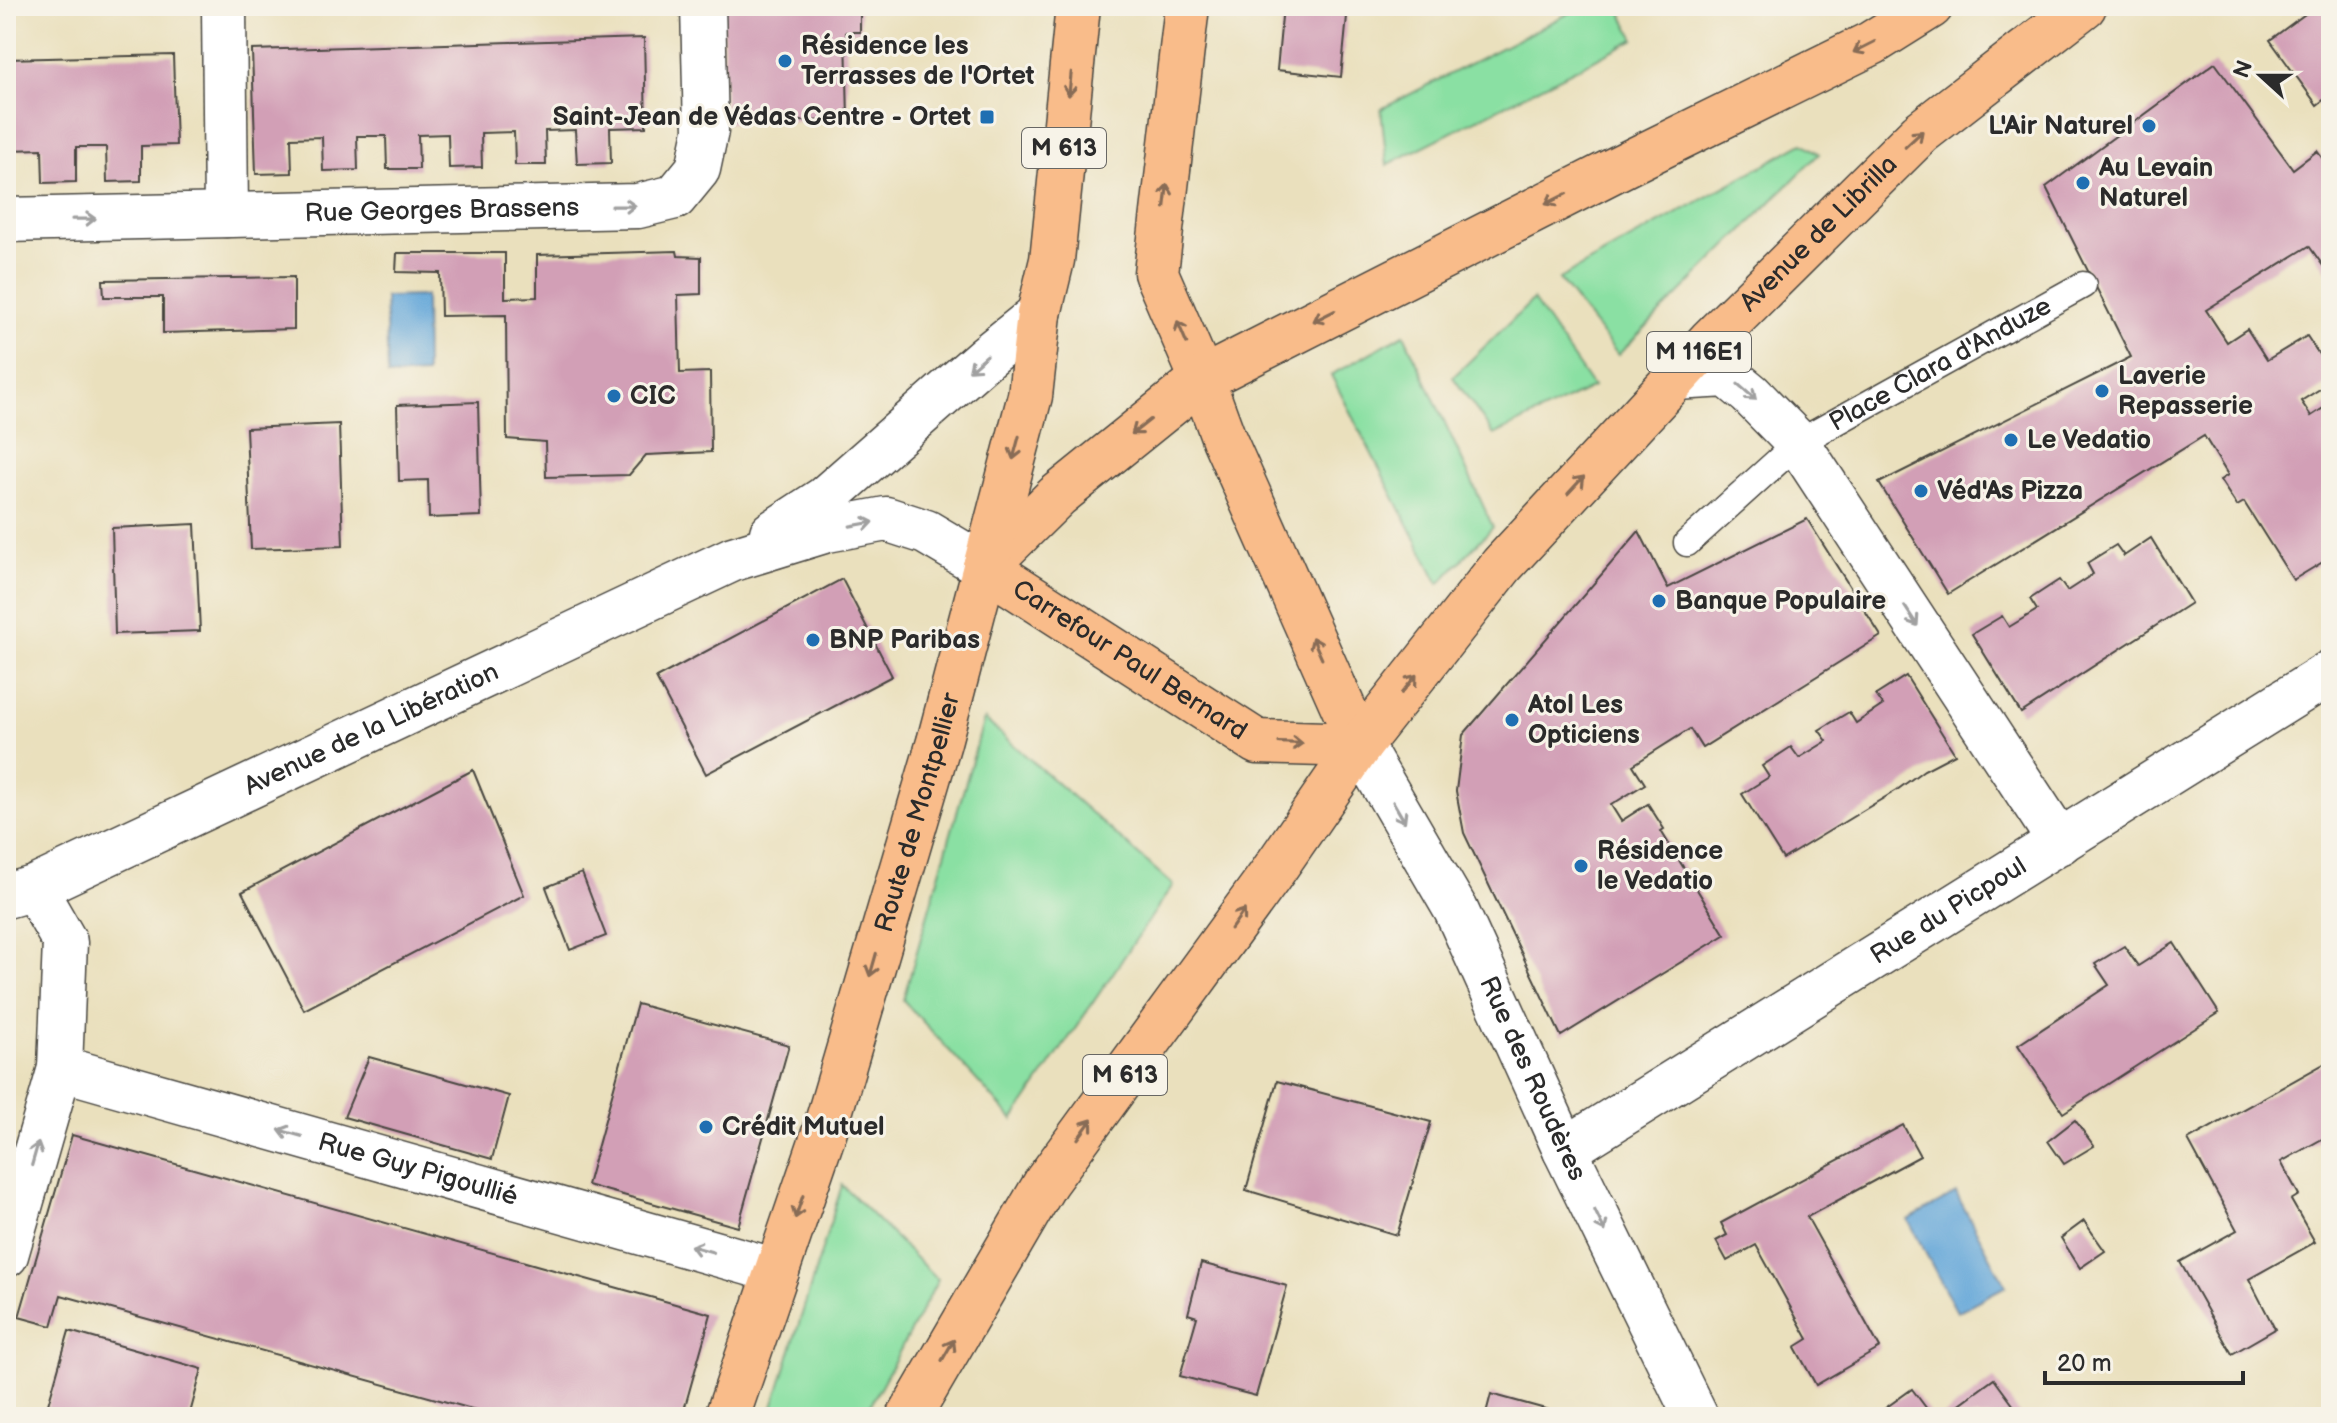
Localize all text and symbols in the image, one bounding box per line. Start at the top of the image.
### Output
place label: Résidence les Terrasses de l'Ortet [801,31,1035,92]
north arrow [2221,36,2301,116]
one-way arrow [1853,39,1877,55]
marker: Résidence les Terrasses de l'Ortet [776,52,794,70]
text: N [2228,57,2259,82]
one-way arrow [1063,70,1078,97]
place label: Saint-Jean de Védas Centre - Ortet [553,102,971,133]
marker: Saint-Jean de Védas Centre - Ortet [978,108,996,126]
place label: L'Air Naturel [1988,111,2133,142]
marker: L'Air Naturel [2140,117,2158,135]
road number: M 613 [1022,128,1106,168]
one-way arrow [1904,130,1924,149]
street label: Avenue de Librilla [1733,149,1904,318]
place label: Au Levain Naturel [2098,153,2213,214]
marker: Au Levain Naturel [2074,174,2092,192]
one-way arrow [1159,183,1174,209]
street label: Rue Georges Brassens [304,192,580,229]
one-way arrow [1544,192,1568,207]
one-way arrow [610,198,637,214]
one-way arrow [70,211,97,226]
street label: Place Clara d'Anduze [1824,290,2057,438]
one-way arrow [1312,309,1336,324]
one-way arrow [1173,320,1188,345]
road number: M 116E1 [1647,332,1751,372]
one-way arrow [969,354,989,372]
place label: Laverie Repasserie [2118,361,2253,422]
place label: CIC [630,381,676,412]
marker: Laverie Repasserie [2093,382,2111,400]
one-way arrow [1737,383,1757,401]
marker: CIC [605,387,623,405]
one-way arrow [1131,418,1152,436]
place label: Le Vedatio [2027,425,2151,456]
marker: Le Vedatio [2002,431,2020,449]
one-way arrow [1008,435,1023,461]
one-way arrow [1567,475,1586,495]
place label: Véd'As Pizza [1937,476,2083,507]
marker: Véd'As Pizza [1912,482,1930,500]
one-way arrow [849,515,875,530]
street label: Carrefour Paul Bernard [1007,573,1253,747]
place label: Banque Populaire [1675,586,1886,617]
marker: Banque Populaire [1650,592,1668,610]
one-way arrow [1903,604,1920,626]
place label: BNP Paribas [829,625,980,656]
marker: BNP Paribas [804,631,822,649]
one-way arrow [1309,636,1324,660]
street label: Avenue de la Libération [239,656,504,802]
one-way arrow [1400,674,1417,695]
street label: Route de Montpellier [868,689,967,936]
place label: Atol Les Opticiens [1527,690,1640,751]
marker: Atol Les Opticiens [1503,711,1521,729]
one-way arrow [1277,735,1304,750]
one-way arrow [1392,800,1408,823]
place label: Résidence le Vedatio [1597,836,1723,897]
street label: Rue du Picpoul [1865,850,2032,971]
marker: Résidence le Vedatio [1572,857,1590,875]
one-way arrow [1230,909,1247,930]
one-way arrow [865,952,880,978]
street label: Rue des Roudères [1473,972,1593,1186]
road number: M 613 [1083,1055,1167,1095]
place label: Crédit Mutuel [722,1112,885,1143]
marker: Crédit Mutuel [697,1118,715,1136]
one-way arrow [1077,1119,1094,1140]
one-way arrow [278,1125,304,1140]
street label: Rue Guy Pigoullié [314,1126,521,1212]
one-way arrow [29,1141,44,1167]
one-way arrow [790,1194,805,1219]
one-way arrow [1593,1209,1608,1233]
one-way arrow [689,1241,715,1256]
scale bar [2045,1335,2243,1385]
one-way arrow [940,1339,956,1362]
text: 20 m [2057,1349,2112,1378]

